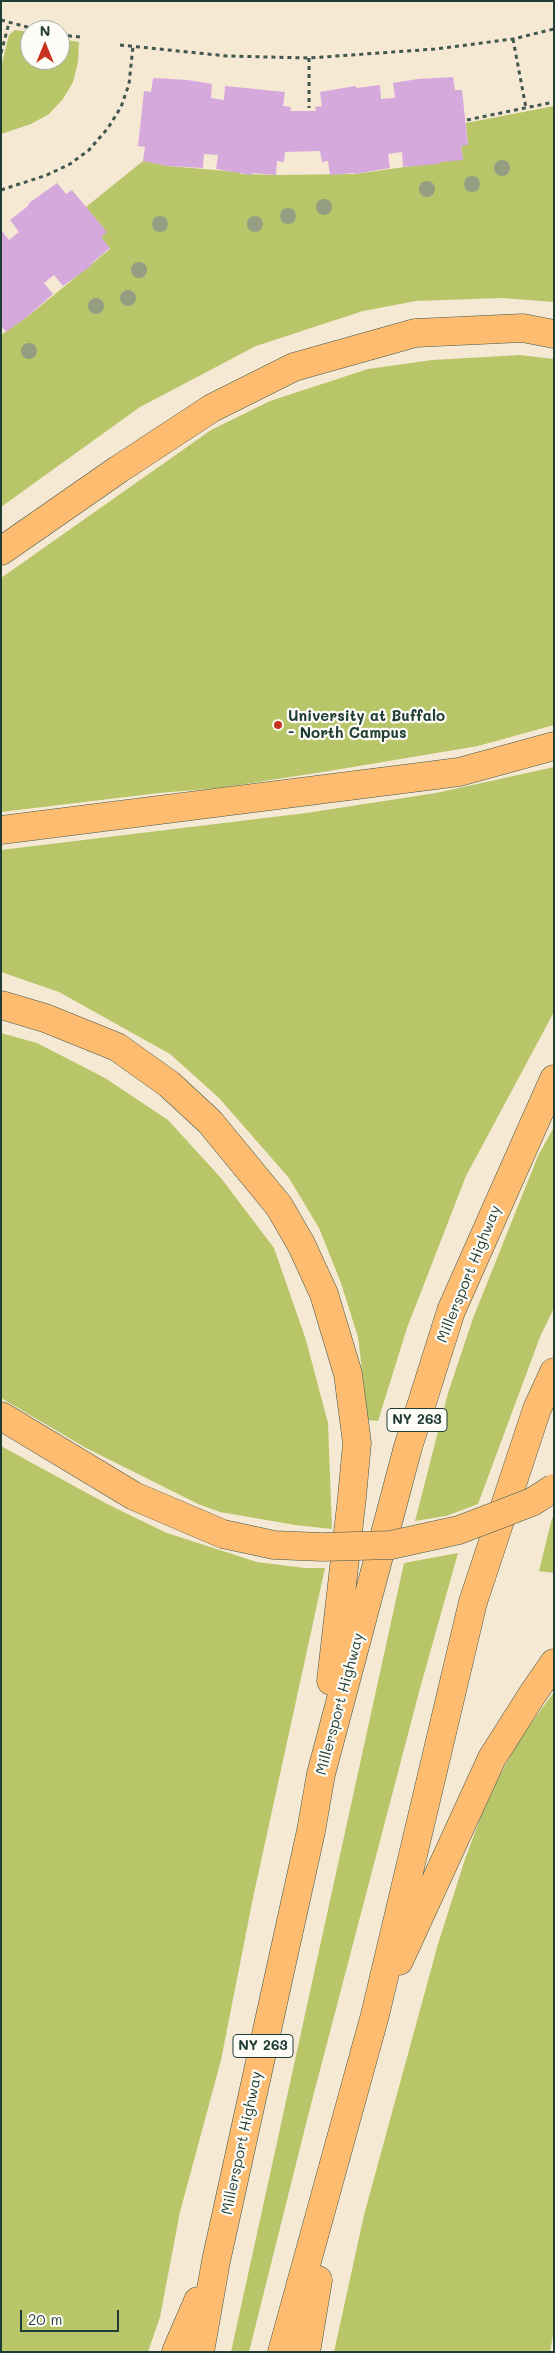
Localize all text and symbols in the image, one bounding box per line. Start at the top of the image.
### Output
north arrow [20,20,70,70]
text: N [40,21,50,40]
place label: University at Buffalo - North Campus [288,707,445,742]
marker: University at Buffalo - North Campus [272,719,284,731]
street label: Millersport Highway [433,1203,505,1345]
road number: NY 263 [387,1408,447,1432]
street label: Millersport Highway [312,1631,368,1777]
road number: NY 263 [233,2034,293,2058]
street label: Millersport Highway [218,2069,266,2217]
scale bar [22,2300,121,2332]
text: 20 m [28,2309,62,2329]

